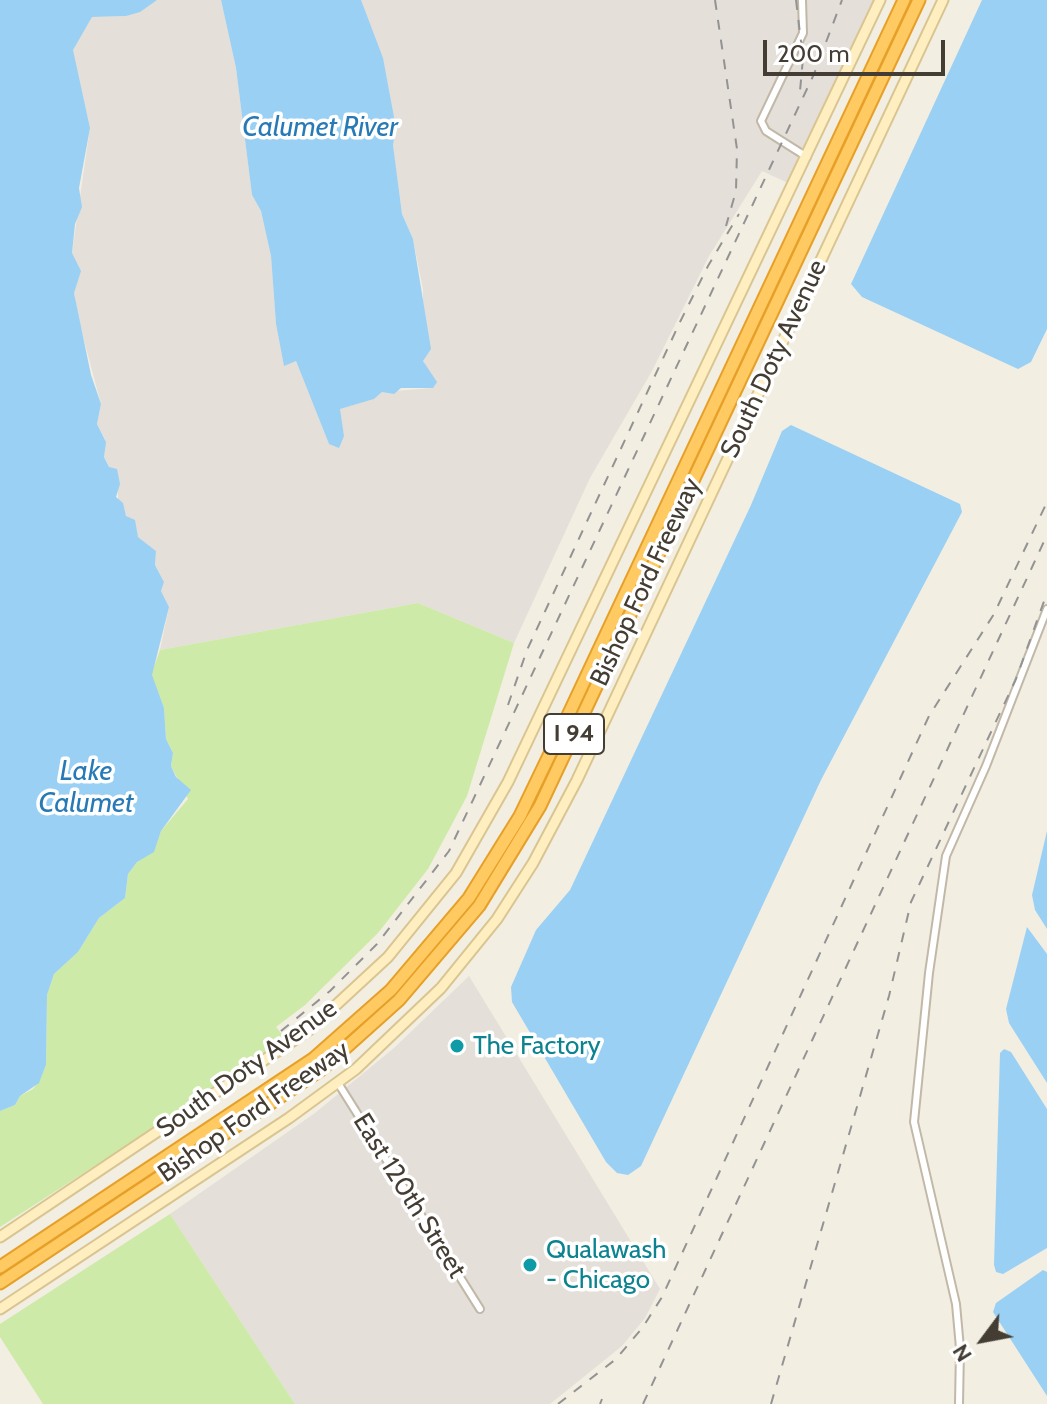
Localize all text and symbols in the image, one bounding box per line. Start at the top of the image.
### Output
scale bar [767,24,949,74]
text: 200 m [777,39,850,68]
water label: Calumet River [242,111,398,145]
street label: South Doty Avenue [714,255,834,463]
street label: Bishop Ford Freeway [584,473,708,691]
road number: I 94 [544,714,604,754]
water label: Lake Calumet [39,755,133,821]
street label: South Doty Avenue [151,993,343,1145]
place label: The Factory [473,1030,601,1062]
street label: Bishop Ford Freeway [152,1034,356,1190]
marker: The Factory [448,1037,466,1055]
street label: East 120th Street [346,1108,472,1284]
place label: Qualawash - Chicago [546,1234,666,1296]
marker: Qualawash - Chicago [521,1256,539,1274]
north arrow [943,1300,1023,1380]
text: N [947,1339,978,1367]

